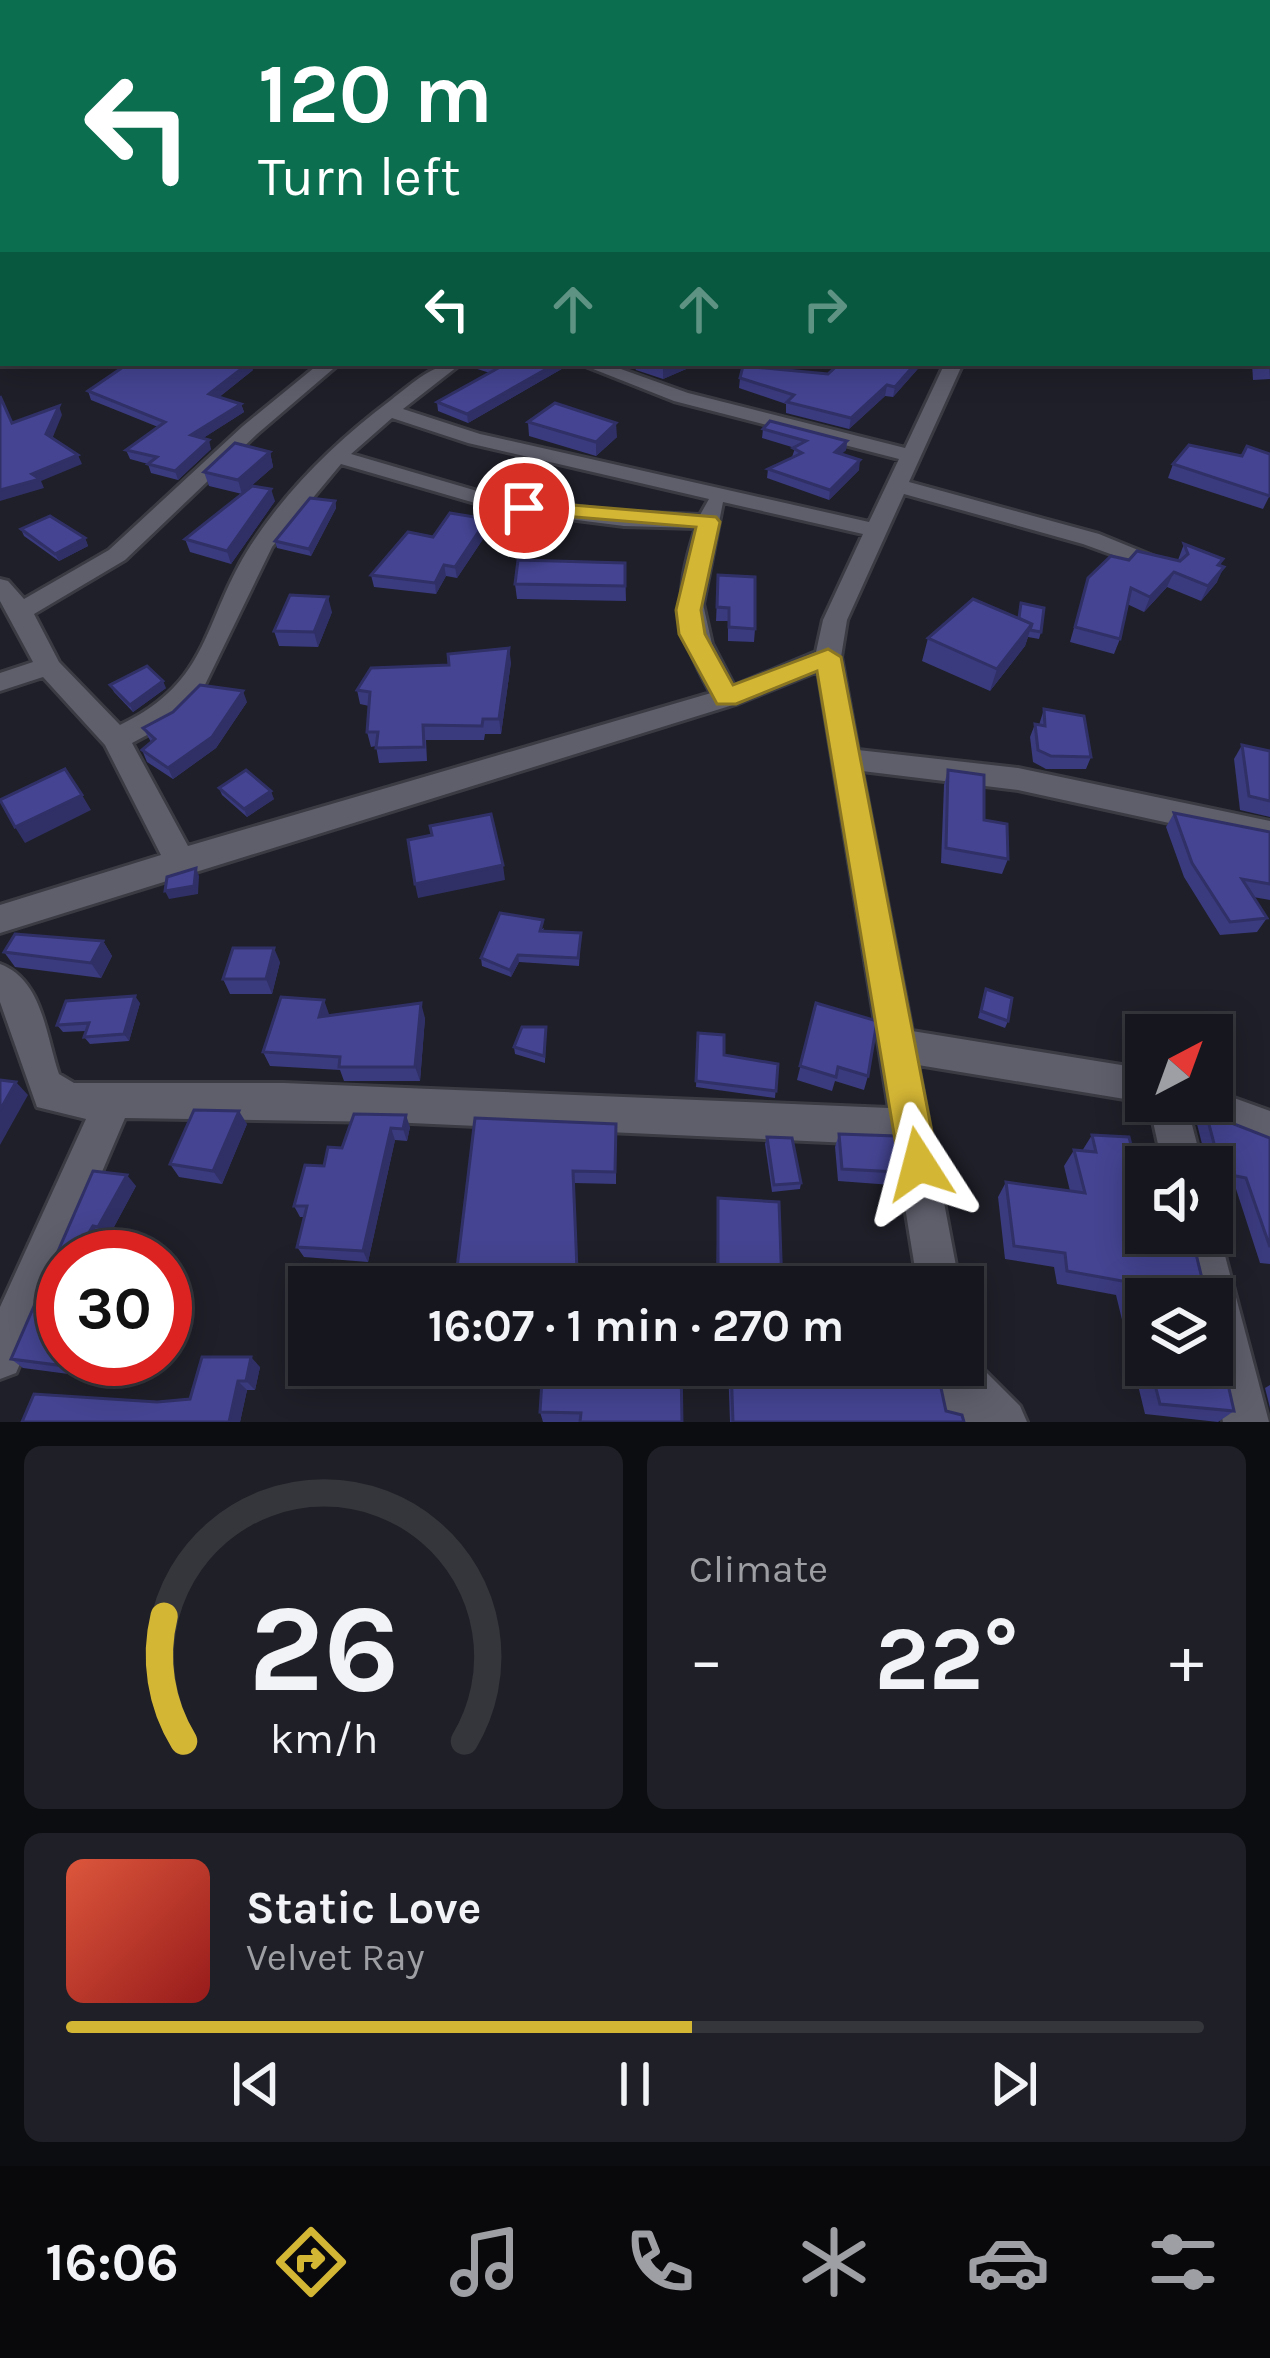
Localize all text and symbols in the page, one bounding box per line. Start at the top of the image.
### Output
text: 120 m [258,45,493,143]
icon: left [60,48,216,204]
text: Turn left [258,145,461,209]
icon: left [414,276,480,342]
icon: ahead [540,276,606,342]
icon: ahead [666,276,732,342]
icon: right [792,276,858,342]
pin [473,457,575,559]
icon: arrive [491,475,557,541]
north arrow [1125,1014,1233,1122]
map controls [1125,1014,1233,1386]
position arrow [856,1101,982,1227]
button: sound [1125,1146,1233,1254]
speed limit sign: 30 [36,1230,192,1386]
button: layers [1125,1278,1233,1386]
text: 16:07 · 1 min · 270 m [428,1300,844,1352]
text: Climate [689,1546,828,1592]
text: 26 [248,1576,399,1721]
text: 22° [875,1606,1018,1712]
text: − [689,1621,724,1699]
text: + [1169,1621,1204,1699]
text: km/h [269,1713,378,1763]
text: Static Love [246,1882,481,1934]
text: Velvet Ray [246,1934,425,1980]
icon: previous [223,2051,289,2117]
icon: pause [602,2051,668,2117]
icon: next [981,2051,1047,2117]
icon: directions [269,2220,353,2304]
icon: music [443,2220,527,2304]
icon: phone [618,2220,702,2304]
icon: climate [792,2220,876,2304]
icon: car [966,2220,1050,2304]
icon: filters [1141,2220,1225,2304]
text: 16:06 [45,2230,179,2294]

